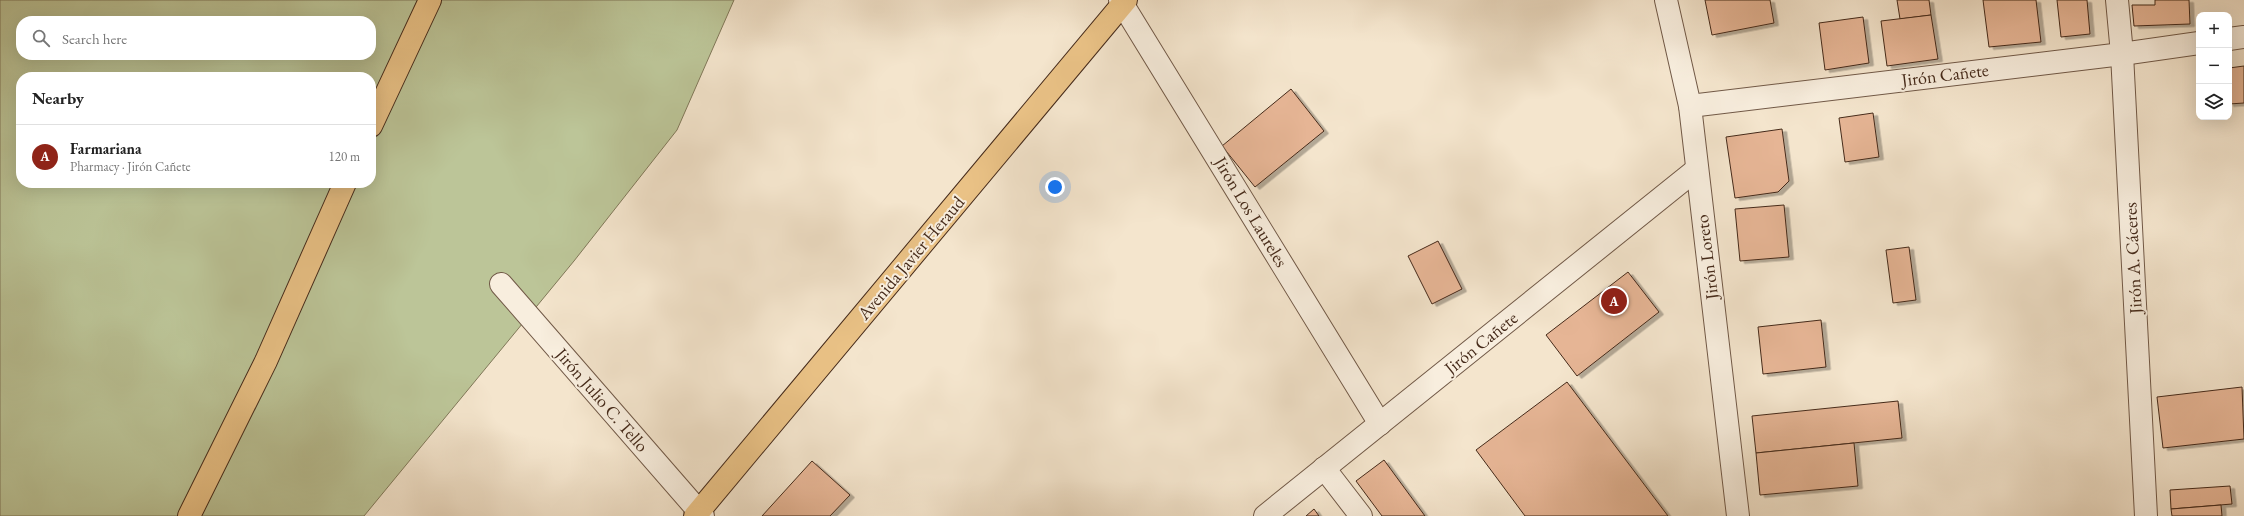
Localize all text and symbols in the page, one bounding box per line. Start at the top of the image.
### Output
map controls [2196,12,2232,120]
button: + [2196,12,2232,48]
search box [16,16,376,60]
icon: search [30,27,52,49]
text: Search here [62,29,127,48]
button: − [2196,48,2232,84]
street label: Jirón Cañete [1898,58,1990,92]
button: layers [2196,84,2232,120]
text: Nearby [32,87,84,109]
text: Farmariana [70,139,142,158]
text: A [40,148,50,165]
text: 120 m [329,148,360,165]
street label: Jirón Los Laureles [1208,151,1294,271]
text: Pharmacy · Jirón Cañete [70,158,191,175]
your location [1045,177,1065,197]
street label: Avenida Javier Heraud [851,190,970,325]
street label: Jirón A. Cáceres [2118,202,2147,316]
street label: Jirón Loreto [1690,213,1723,303]
pin: A [1601,286,1627,316]
street label: Jirón Cañete [1438,306,1522,380]
street label: Jirón Julio C. Tello [550,341,654,457]

